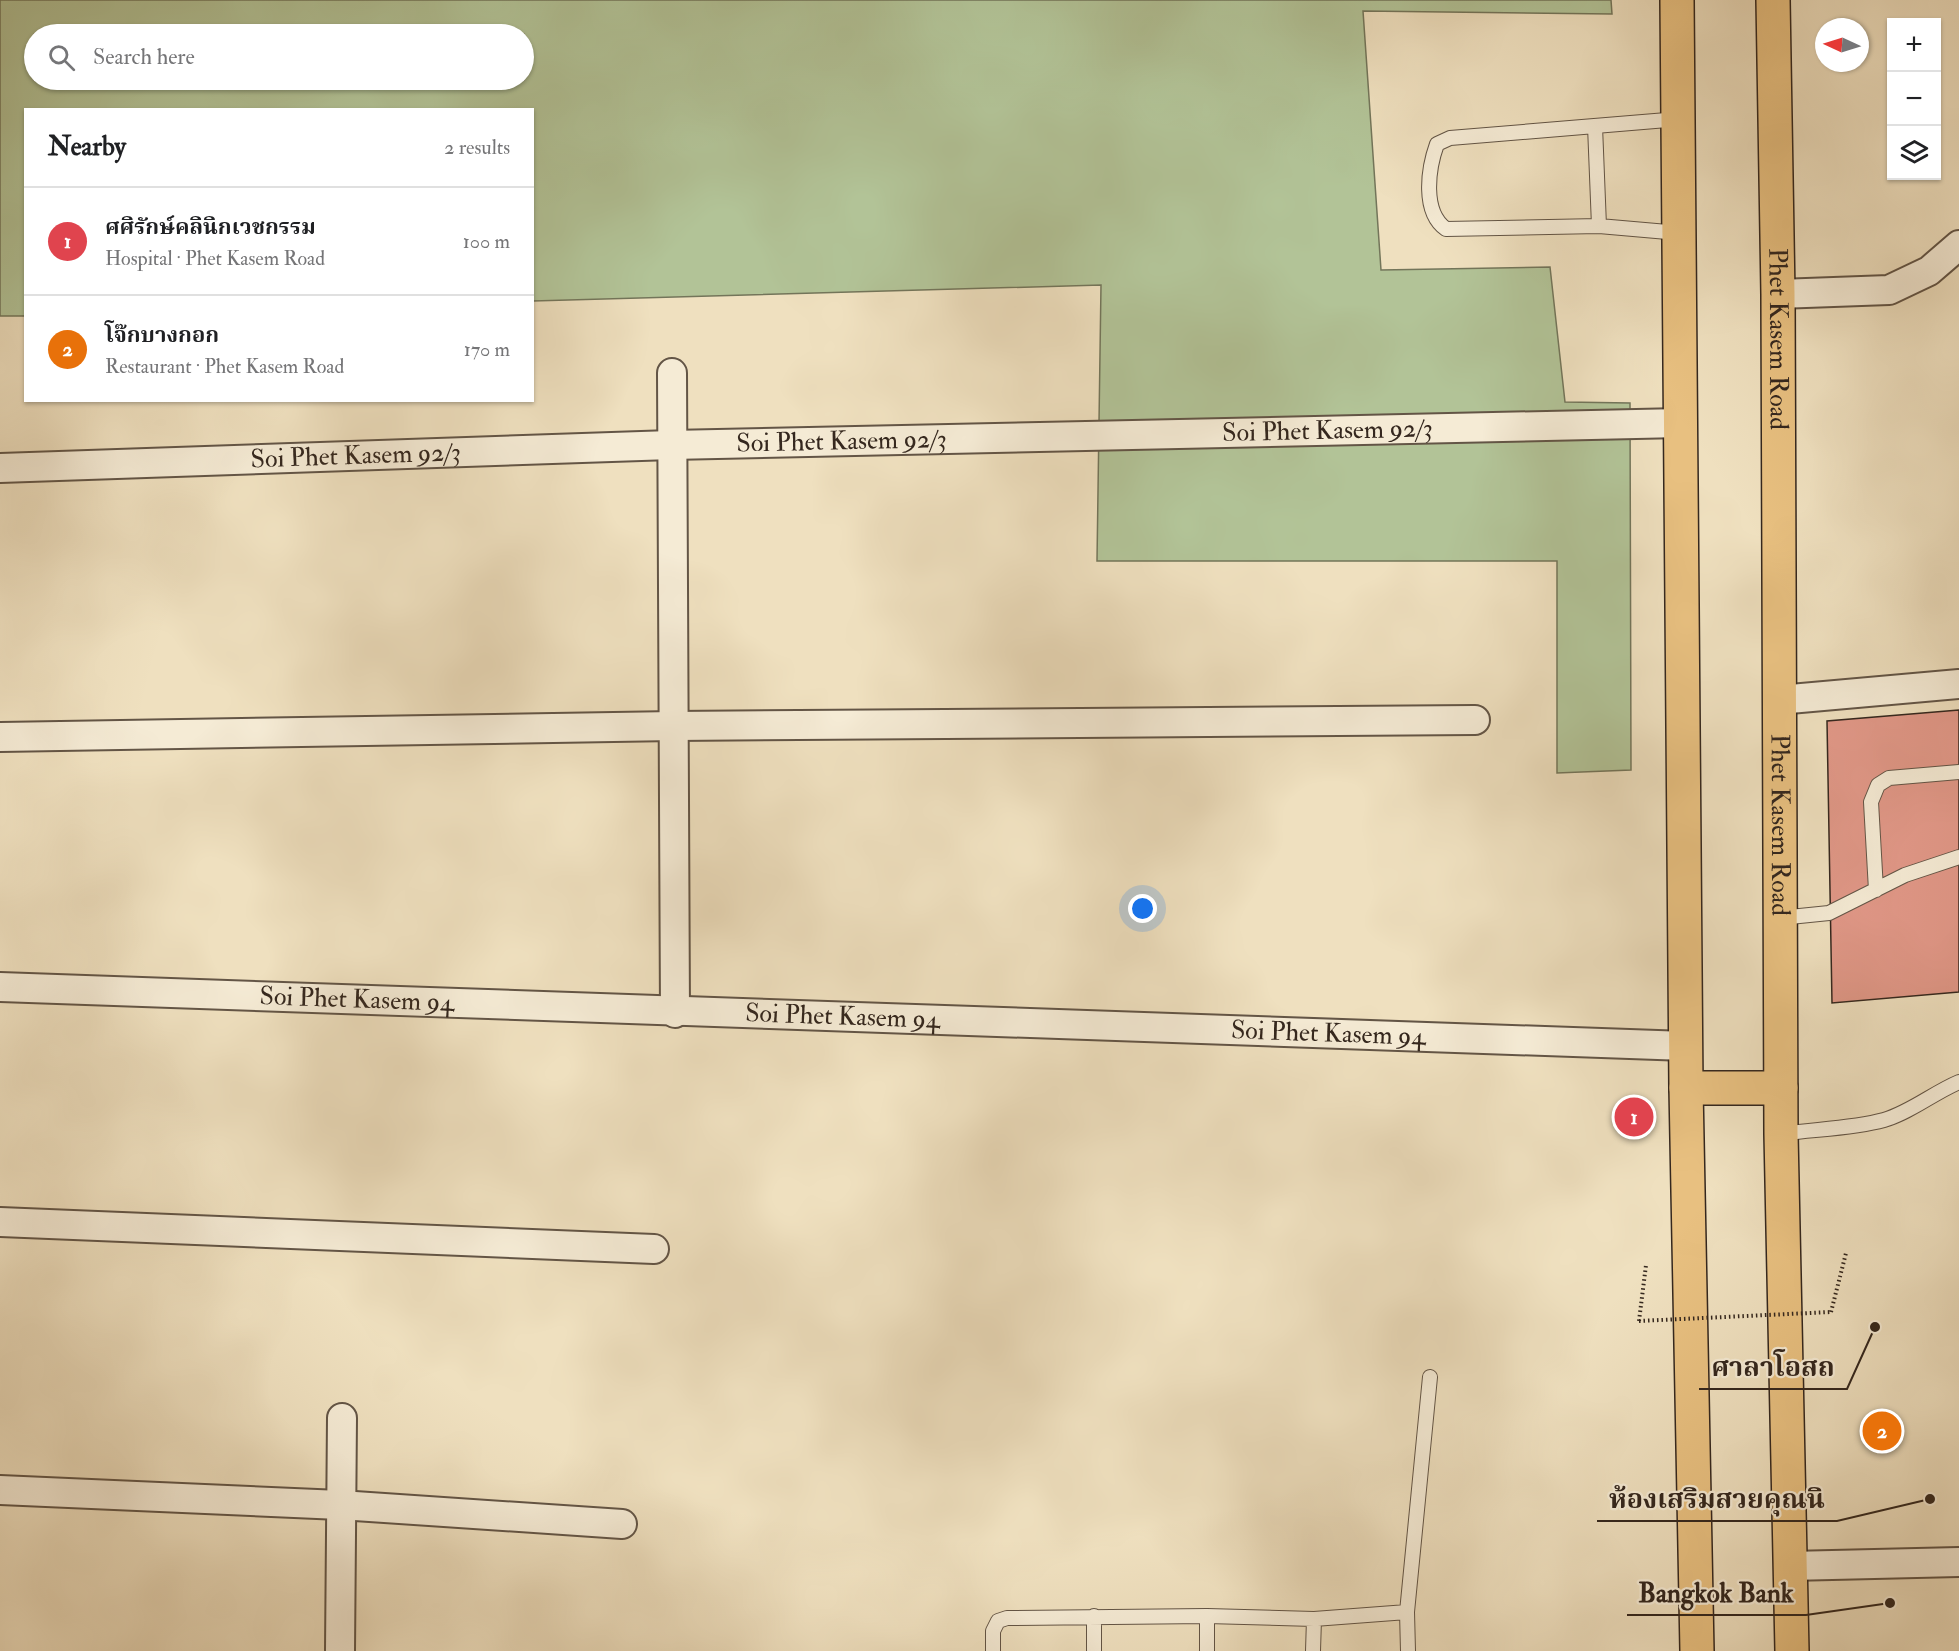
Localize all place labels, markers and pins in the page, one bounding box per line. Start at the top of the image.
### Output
pin: 1 [1614,1094,1654,1140]
callout: ศาลาโอสถ [1699,1344,1847,1389]
pin: 2 [1862,1408,1902,1454]
callout: ห้องเสริมสวยคุณนิ [1597,1476,1837,1521]
callout: Bangkok Bank [1627,1570,1806,1615]

